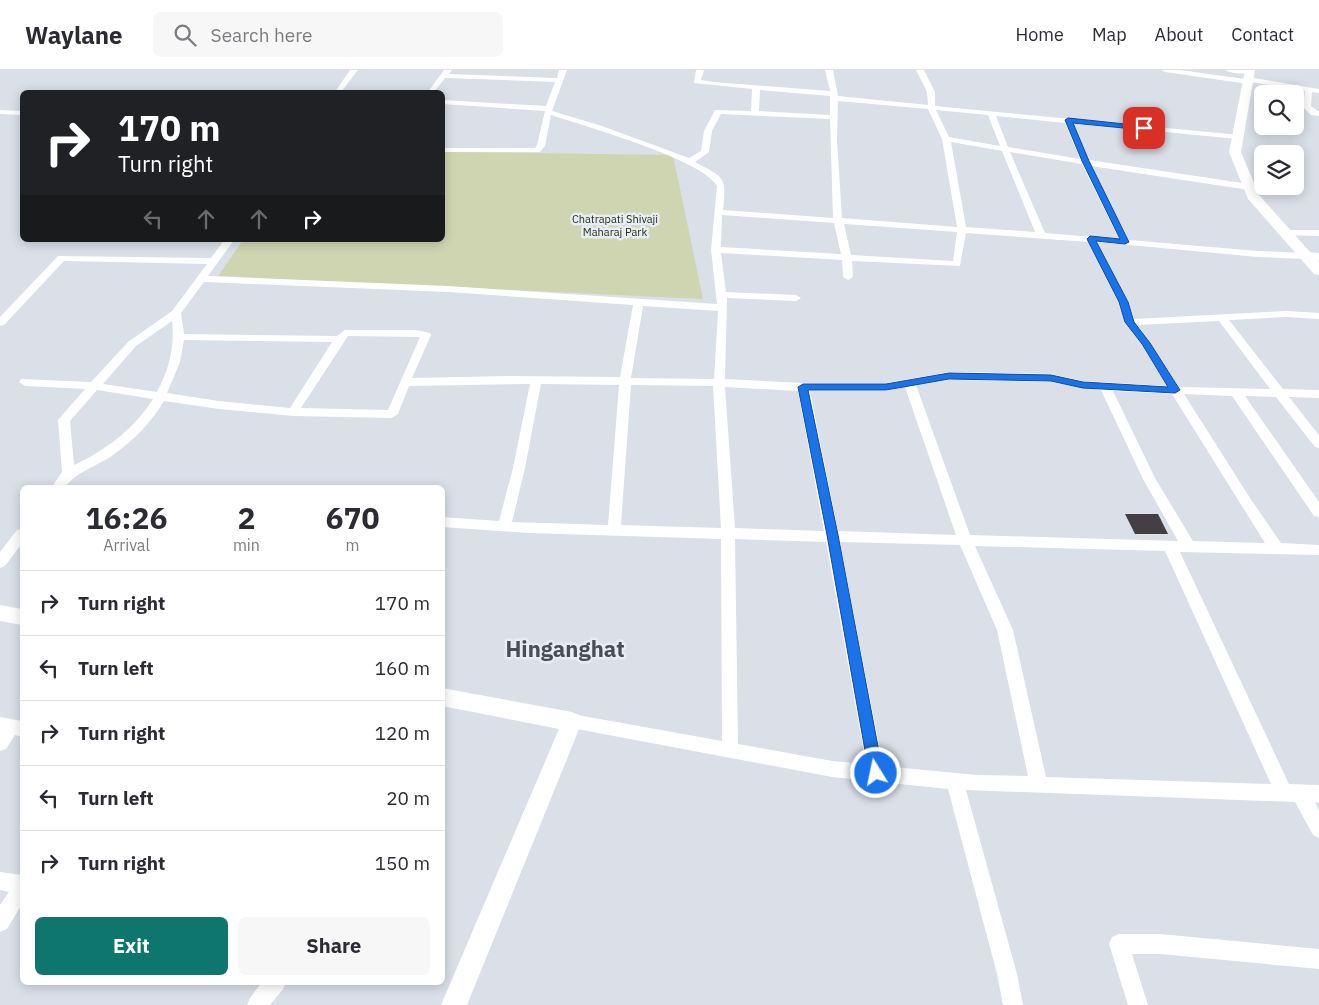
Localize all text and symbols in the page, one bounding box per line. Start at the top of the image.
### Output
search box [153,12,503,57]
text: Waylane [25,19,123,51]
icon: search [171,21,199,49]
text: Search here [211,23,312,47]
text: Home [1016,23,1064,46]
text: Map [1092,23,1127,46]
text: About [1155,23,1203,46]
text: Contact [1231,23,1294,46]
map controls [1254,85,1304,195]
button: search [1254,85,1304,135]
text: 170 m [118,105,221,151]
pin [1123,107,1165,149]
icon: right [35,110,100,175]
icon: arrive [1130,114,1158,142]
button: layers [1254,145,1304,195]
text: Turn right [118,149,213,178]
icon: left [139,205,167,233]
icon: ahead [192,205,220,233]
icon: ahead [245,205,273,233]
icon: right [298,205,326,233]
park label: Chatrapati Shivaji Maharaj Park [572,212,658,239]
text: 16:26 [86,498,167,537]
text: 2 [237,498,255,537]
text: 670 [325,498,379,537]
text: Arrival [103,535,150,555]
text: min [233,535,260,555]
text: m [345,535,359,555]
icon: right [35,589,63,617]
text: Turn right [78,591,165,615]
text: 170 m [375,591,430,615]
district label: Hinganghat [505,634,625,663]
icon: left [35,654,63,682]
text: Turn left [78,656,154,680]
text: 160 m [375,656,430,680]
icon: right [35,719,63,747]
text: Turn right [78,721,165,745]
text: 120 m [375,721,430,745]
position arrow [849,746,901,798]
icon: left [35,784,63,812]
text: Turn left [78,786,154,810]
text: 20 m [386,786,430,810]
icon: right [35,849,63,877]
text: Turn right [78,851,165,875]
text: 150 m [375,851,430,875]
button: Exit [35,917,228,975]
button: Share [238,917,430,975]

